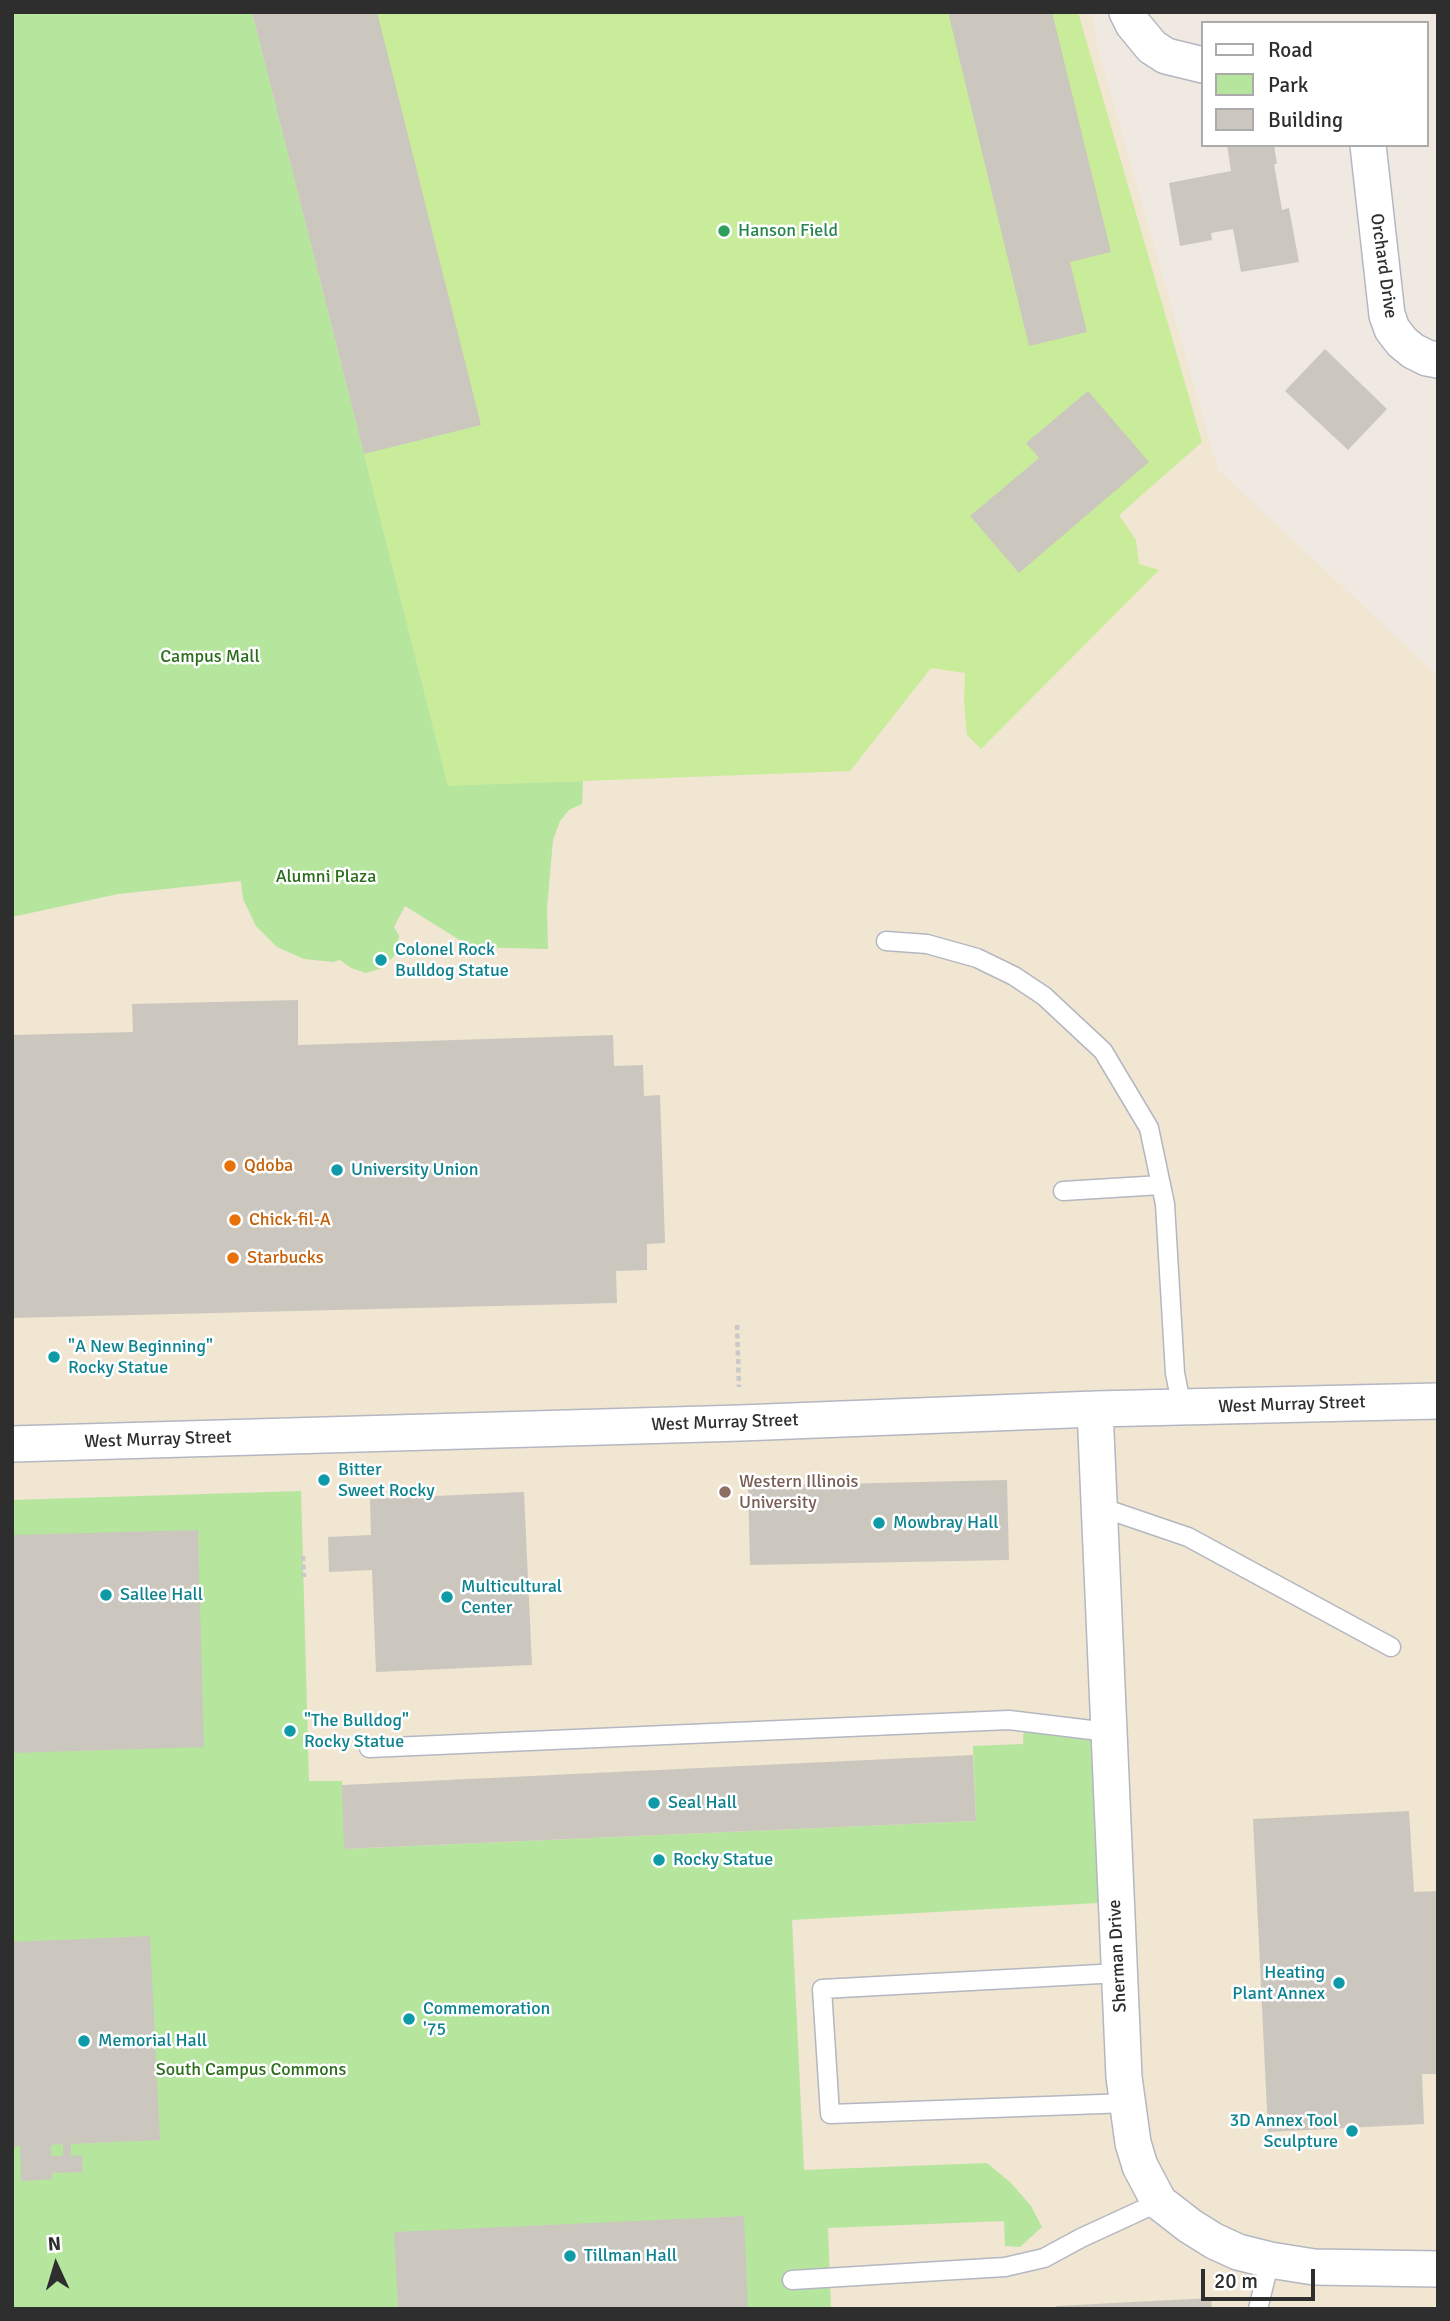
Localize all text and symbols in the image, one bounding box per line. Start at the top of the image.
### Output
legend [1202,21,1429,147]
text: Road [1268,37,1313,63]
text: Park [1268,72,1308,98]
text: Building [1268,107,1343,133]
street label: Orchard Drive [1365,212,1401,320]
place label: Hanson Field [738,220,838,242]
marker: Hanson Field [716,223,732,239]
park label: Campus Mall [160,646,260,668]
park label: Alumni Plaza [276,866,376,888]
place label: Colonel Rock Bulldog Statue [395,939,509,982]
marker: Colonel Rock Bulldog Statue [373,952,389,968]
place label: Qdoba [244,1155,293,1177]
marker: Qdoba [222,1158,238,1174]
place label: University Union [351,1159,479,1181]
marker: University Union [329,1162,345,1178]
place label: Chick-fil-A [249,1209,331,1231]
marker: Chick-fil-A [227,1212,243,1228]
place label: Starbucks [247,1247,324,1269]
marker: Starbucks [225,1250,241,1266]
place label: "A New Beginning" Rocky Statue [68,1336,213,1378]
marker: "A New Beginning" Rocky Statue [46,1349,62,1365]
street label: West Murray Street [1218,1392,1366,1418]
street label: West Murray Street [651,1410,799,1436]
street label: West Murray Street [84,1427,232,1453]
place label: Bitter Sweet Rocky [338,1459,435,1502]
place label: Western Illinois University [739,1471,858,1514]
marker: Bitter Sweet Rocky [316,1472,332,1488]
marker: Western Illinois University [717,1484,733,1500]
place label: Mowbray Hall [893,1512,999,1534]
marker: Mowbray Hall [871,1515,887,1531]
place label: Multicultural Center [461,1576,562,1618]
place label: Sallee Hall [120,1584,203,1606]
marker: Sallee Hall [98,1587,114,1603]
marker: Multicultural Center [439,1589,455,1605]
place label: "The Bulldog" Rocky Statue [304,1710,409,1752]
marker: "The Bulldog" Rocky Statue [282,1723,298,1739]
place label: Seal Hall [668,1792,737,1814]
marker: Seal Hall [646,1795,662,1811]
place label: Rocky Statue [673,1849,773,1871]
marker: Rocky Statue [651,1852,667,1868]
street label: Sherman Drive [1104,1899,1132,2013]
place label: Heating Plant Annex [1232,1962,1325,2004]
marker: Heating Plant Annex [1331,1975,1347,1991]
place label: Commemoration '75 [423,1998,550,2040]
marker: Commemoration '75 [401,2011,417,2027]
place label: Memorial Hall [98,2030,207,2052]
marker: Memorial Hall [76,2033,92,2049]
park label: South Campus Commons [156,2059,346,2081]
place label: 3D Annex Tool Sculpture [1229,2110,1338,2152]
marker: 3D Annex Tool Sculpture [1344,2123,1360,2139]
north arrow [21,2230,91,2300]
text: N [47,2232,62,2256]
place label: Tillman Hall [584,2245,677,2267]
marker: Tillman Hall [562,2248,578,2264]
scale bar [1205,2254,1319,2298]
text: 20 m [1214,2268,1258,2294]

